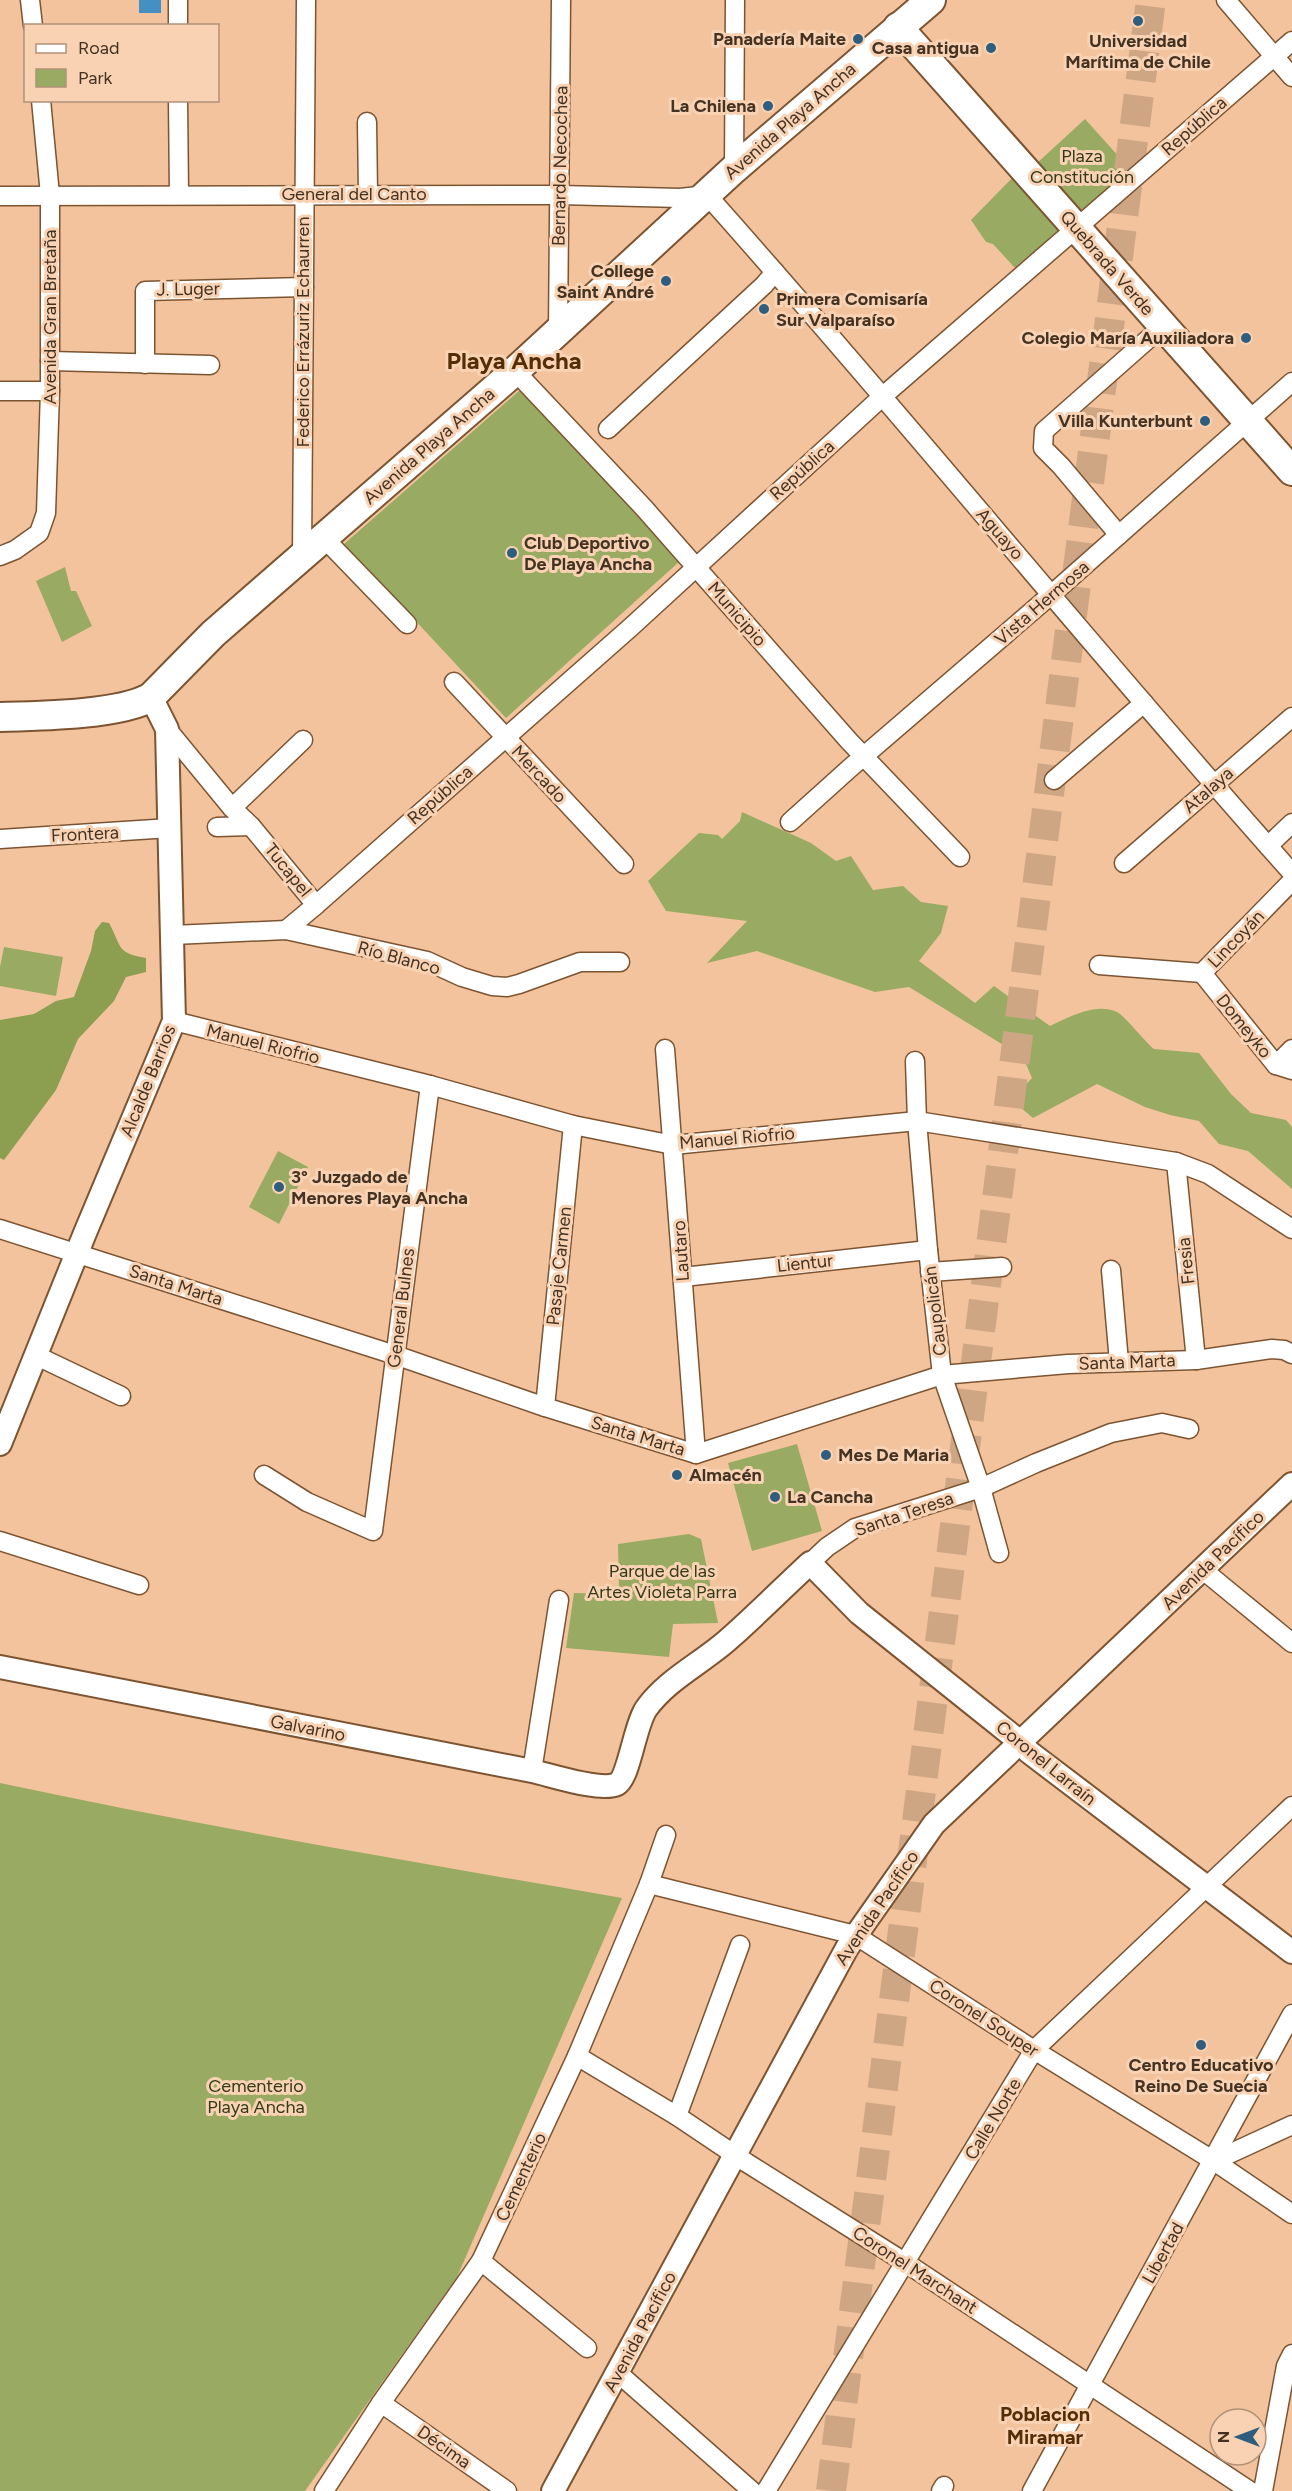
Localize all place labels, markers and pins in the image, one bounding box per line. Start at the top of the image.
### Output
marker: Universidad Marítima de Chile [1131,14,1145,28]
place label: Panadería Maite [713,28,846,50]
place label: Universidad Marítima de Chile [1065,30,1211,73]
marker: Panadería Maite [851,32,865,46]
place label: Casa antigua [872,37,979,59]
marker: Casa antigua [984,41,998,55]
place label: La Chilena [670,95,756,117]
marker: La Chilena [761,99,775,113]
place label: College Saint André [556,260,654,303]
marker: College Saint André [659,274,673,288]
place label: Primera Comisaría Sur Valparaíso [776,288,928,331]
marker: Primera Comisaría Sur Valparaíso [757,302,771,316]
place label: Colegio María Auxiliadora [1022,327,1234,349]
marker: Colegio María Auxiliadora [1239,331,1253,345]
place label: Villa Kunterbunt [1058,410,1193,432]
marker: Villa Kunterbunt [1198,414,1212,428]
place label: Club Deportivo De Playa Ancha [524,532,652,575]
marker: Club Deportivo De Playa Ancha [505,546,519,560]
place label: 3° Juzgado de Menores Playa Ancha [291,1166,468,1209]
marker: 3° Juzgado de Menores Playa Ancha [272,1180,286,1194]
place label: Mes De Maria [838,1444,949,1466]
marker: Mes De Maria [819,1448,833,1462]
place label: Almacén [689,1464,762,1486]
marker: Almacén [670,1468,684,1482]
place label: La Cancha [787,1486,873,1508]
marker: La Cancha [768,1490,782,1504]
marker: Centro Educativo Reino De Suecia [1194,2038,1208,2052]
place label: Centro Educativo Reino De Suecia [1128,2054,1274,2097]

